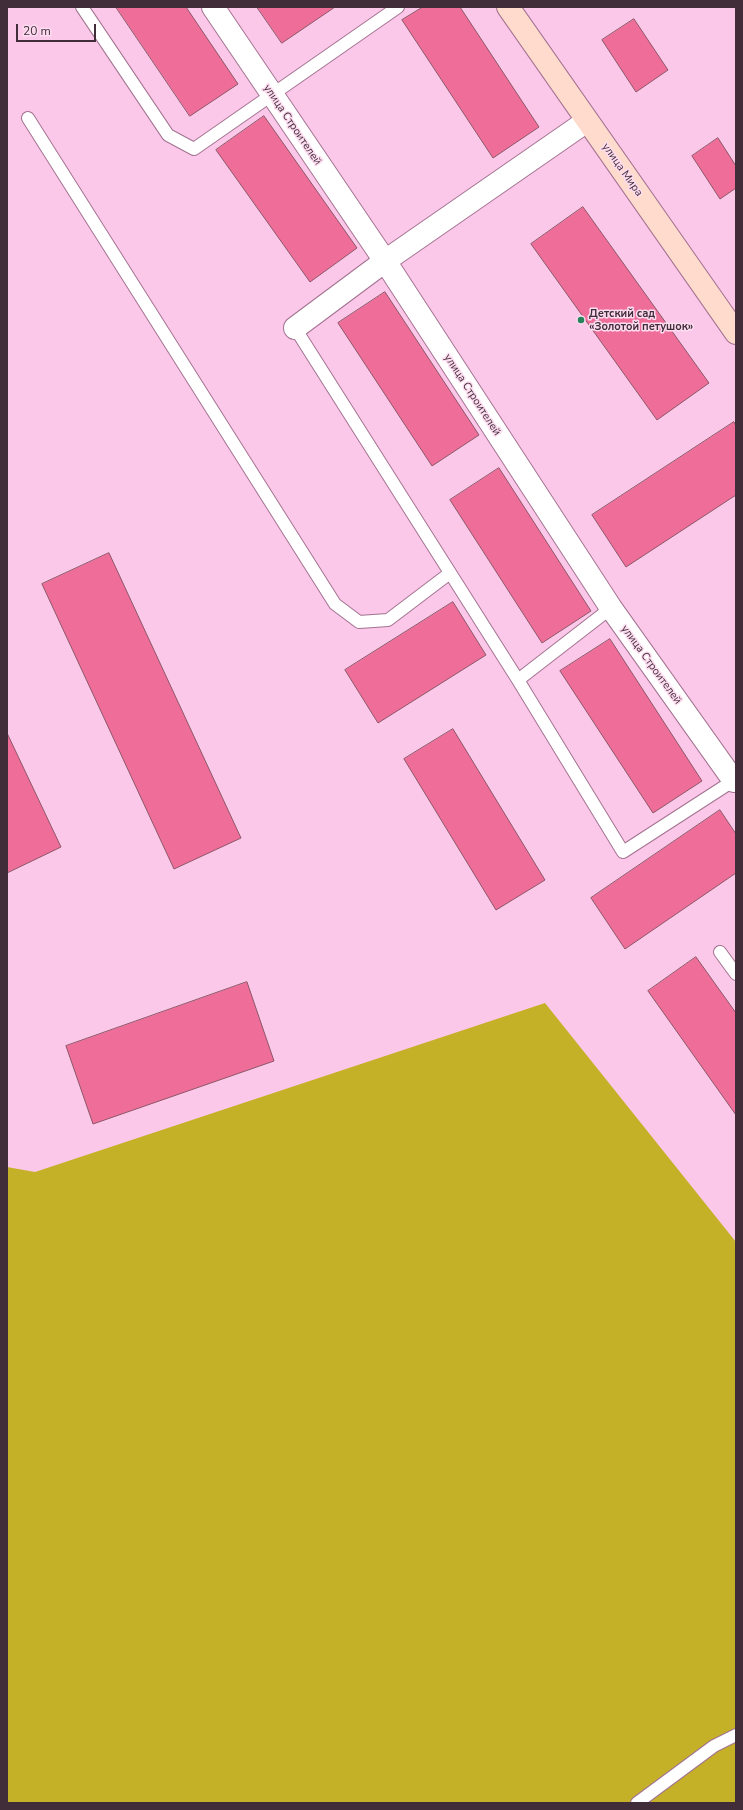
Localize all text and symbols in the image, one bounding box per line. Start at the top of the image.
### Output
scale bar [18,16,98,42]
text: 20 m [23,23,51,39]
street label: улица Строителей [260,82,324,168]
street label: улица Мира [599,141,645,199]
place label: Детский сад «Золотой петушок» [589,307,693,333]
marker: Детский сад «Золотой петушок» [576,315,586,325]
street label: улица Строителей [441,352,503,438]
street label: улица Строителей [618,623,684,707]

